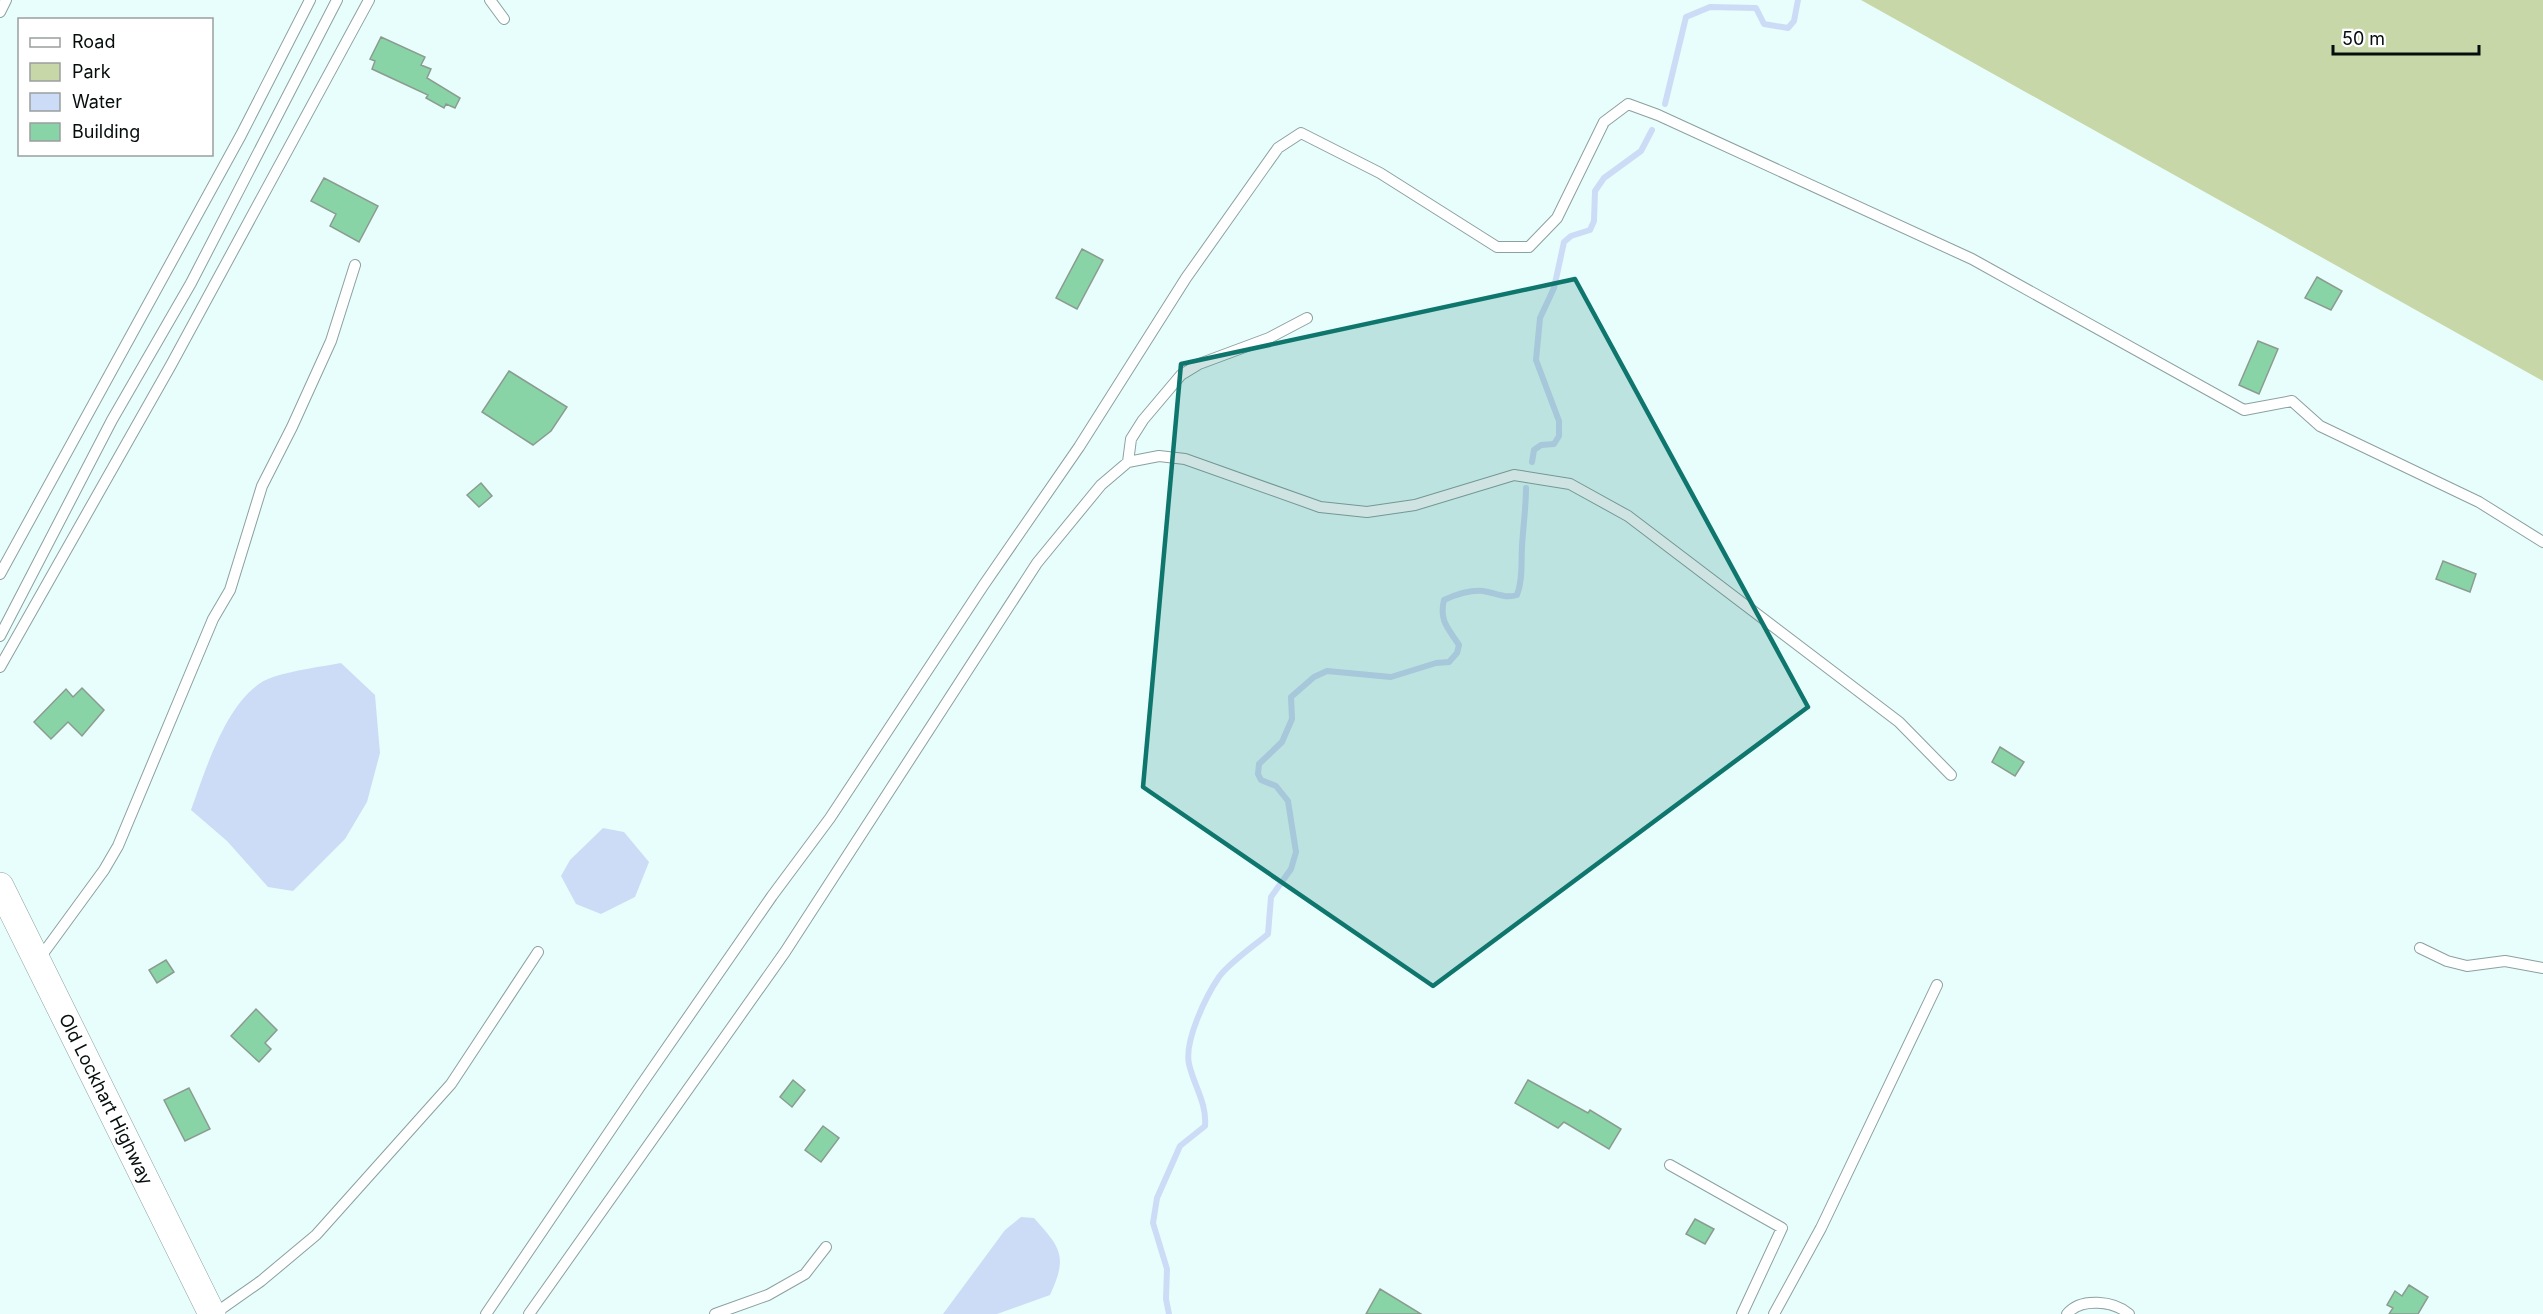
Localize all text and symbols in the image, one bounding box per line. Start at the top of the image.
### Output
legend [18,18,213,156]
scale bar [2333,18,2478,56]
text: 50 m [2342,28,2385,49]
text: Road [72,31,115,52]
text: Park [72,61,111,82]
text: Water [72,91,122,112]
text: Building [72,121,140,142]
street label: Old Lockhart Highway [55,1010,157,1188]

